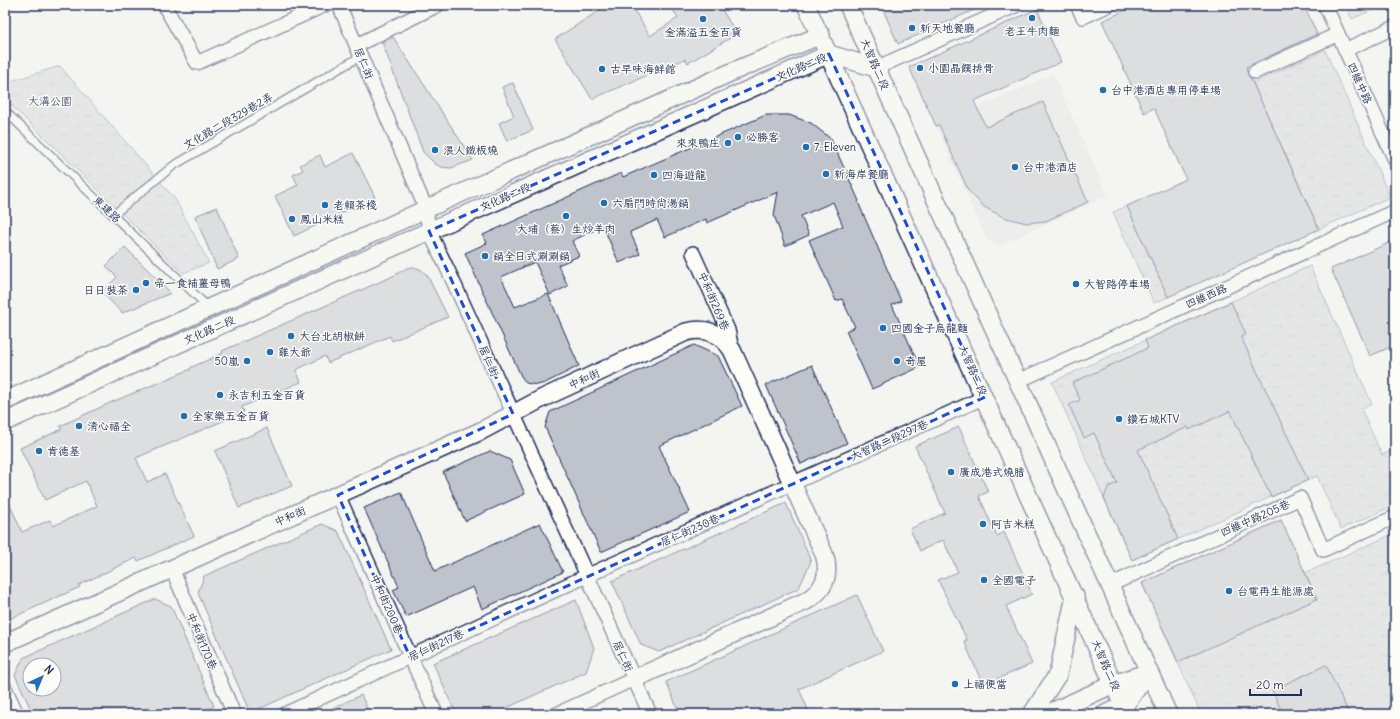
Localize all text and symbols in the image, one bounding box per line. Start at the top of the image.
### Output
marker: 老王牛肉麵 [1027,13,1037,23]
marker: 金滿溢五金百貨 [698,14,708,24]
place label: 新天地餐廳 [920,21,975,35]
marker: 新天地餐廳 [907,23,917,33]
place label: 老王牛肉麵 [1005,24,1060,38]
place label: 金滿溢五金百貨 [665,25,742,39]
street label: 大智路二段 [857,36,893,92]
street label: 居仁街 [351,45,377,82]
street label: 文化路二段 [773,50,829,84]
street label: 四維中路 [1345,60,1375,106]
place label: 小園晶饌排骨 [928,61,994,75]
place label: 古早味海鮮館 [610,62,676,76]
marker: 小園晶饌排骨 [915,63,925,73]
marker: 古早味海鮮館 [597,64,607,74]
place label: 台中港酒店專用停車場 [1111,83,1221,97]
marker: 台中港酒店專用停車場 [1098,85,1108,95]
street label: 文化路二段329巷2弄 [180,90,276,152]
park label: 大溝公園 [28,94,72,108]
place label: 必勝客 [746,130,779,144]
marker: 必勝客 [733,132,743,142]
place label: 來來鴨庄 [676,136,720,150]
marker: 來來鴨庄 [723,138,733,148]
place label: 7-Eleven [814,140,856,154]
marker: 7-Eleven [801,142,811,152]
place label: 浪人鐵板燒 [443,143,498,157]
marker: 浪人鐵板燒 [430,145,440,155]
place label: 台中港酒店 [1023,160,1078,174]
marker: 台中港酒店 [1010,162,1020,172]
place label: 新海岸餐廳 [834,167,889,181]
place label: 四海遊龍 [662,168,706,182]
marker: 新海岸餐廳 [821,169,831,179]
marker: 四海遊龍 [649,170,659,180]
street label: 文化路二段 [477,179,533,215]
street label: 東建路 [90,193,124,225]
place label: 六扇門時尚湯鍋 [612,196,689,210]
place label: 老賴茶棧 [333,198,377,212]
marker: 六扇門時尚湯鍋 [599,198,609,208]
marker: 老賴茶棧 [320,200,330,210]
marker: 大埔（蔡）生炒羊肉 [561,211,571,221]
place label: 鳳山米糕 [300,212,344,226]
marker: 鳳山米糕 [287,214,297,224]
place label: 大埔（蔡）生炒羊肉 [517,222,616,236]
place label: 鍋全日式涮涮鍋 [493,249,570,263]
marker: 鍋全日式涮涮鍋 [480,251,490,261]
street label: 中和街269巷 [695,269,733,333]
place label: 帝一食補薑母鴨 [154,276,231,290]
place label: 大智路停車場 [1084,277,1150,291]
marker: 帝一食補薑母鴨 [141,278,151,288]
marker: 大智路停車場 [1071,279,1081,289]
street label: 四維西路 [1183,281,1229,311]
place label: 日日裝茶 [84,283,128,297]
marker: 日日裝茶 [131,285,141,295]
street label: 文化路二段 [181,312,237,348]
place label: 四國金子烏龍麵 [891,321,968,335]
marker: 四國金子烏龍麵 [878,323,888,333]
place label: 大台北胡椒餅 [299,329,365,343]
marker: 大台北胡椒餅 [286,331,296,341]
street label: 大智路二段 [955,342,991,398]
street label: 居仁街 [476,343,503,380]
place label: 雞大爺 [278,345,311,359]
marker: 雞大爺 [265,347,275,357]
place label: 50嵐 [214,354,239,368]
place label: 奇屋 [905,354,927,368]
marker: 50嵐 [242,356,252,366]
marker: 奇屋 [892,356,902,366]
street label: 中和街 [566,365,603,392]
place label: 永吉利五金百貨 [228,388,305,402]
marker: 永吉利五金百貨 [215,390,225,400]
place label: 全家樂五金百貨 [192,409,269,423]
marker: 全家樂五金百貨 [179,411,189,421]
place label: 鑽石城KTV [1127,412,1180,426]
marker: 鑽石城KTV [1114,414,1124,424]
street label: 大智路二段297巷 [848,417,930,463]
place label: 清心福全 [87,419,131,433]
marker: 清心福全 [74,421,84,431]
place label: 肯德基 [47,444,80,458]
marker: 肯德基 [34,446,44,456]
place label: 廣成港式燒腊 [959,465,1025,479]
marker: 廣成港式燒腊 [946,467,956,477]
street label: 四維中路205巷 [1218,496,1292,540]
street label: 中和街 [272,502,309,529]
street label: 居仁街230巷 [658,511,722,549]
place label: 阿吉米糕 [991,517,1035,531]
marker: 阿吉米糕 [978,519,988,529]
street label: 中和街200巷 [367,572,407,636]
place label: 全國電子 [992,573,1036,587]
marker: 全國電子 [979,575,989,585]
place label: 台電再生能源處 [1237,584,1314,598]
marker: 台電再生能源處 [1224,586,1234,596]
street label: 中和街170巷 [184,610,220,672]
street label: 居仁街217巷 [406,626,466,664]
street label: 大智路二段 [1088,637,1124,693]
street label: 居仁街 [610,638,637,675]
north arrow [22,657,62,697]
text: N [41,662,57,677]
scale bar [1250,671,1301,697]
place label: 上福便當 [963,677,1007,691]
text: 20 m [1256,677,1284,692]
marker: 上福便當 [950,679,960,689]

